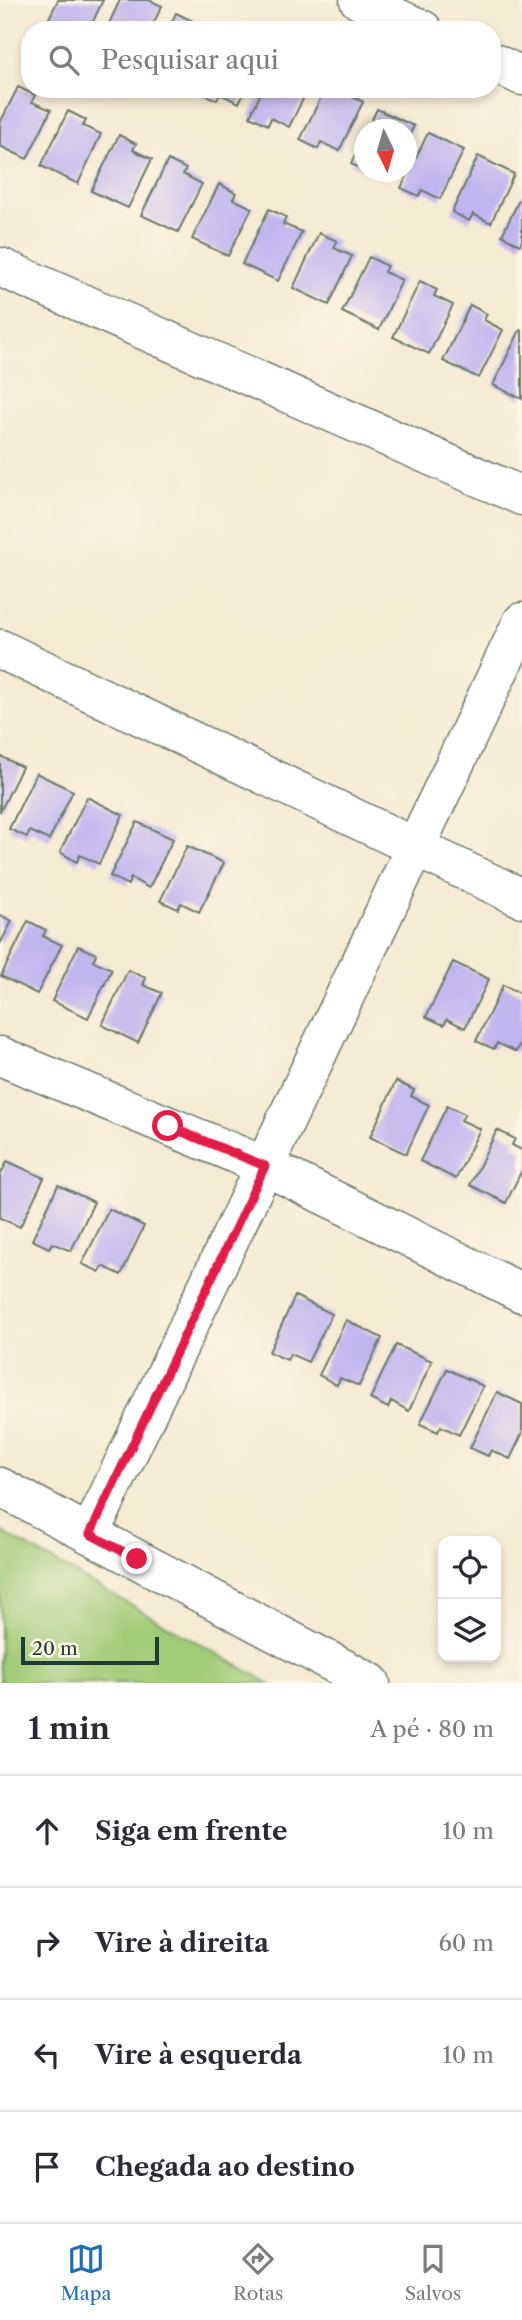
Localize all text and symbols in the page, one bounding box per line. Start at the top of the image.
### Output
search box [21,21,501,98]
icon: search [45,41,83,79]
text: Pesquisar aqui [101,44,279,76]
north arrow [354,119,417,182]
route start [152,1110,183,1141]
map controls [438,1536,501,1662]
button: locate [438,1536,501,1599]
route end [121,1543,152,1574]
button: layers [438,1599,501,1662]
scale bar [21,1634,159,1666]
text: 20 m [32,1637,78,1660]
text: 1 min [28,1710,110,1747]
text: A pé · 80 m [370,1715,494,1743]
icon: ahead [28,1812,66,1850]
text: Siga em frente [95,1815,288,1847]
text: 10 m [442,1817,494,1845]
icon: right [28,1924,66,1962]
text: Vire à direita [95,1927,269,1959]
text: 60 m [438,1929,494,1957]
icon: left [28,2036,66,2074]
text: Vire à esquerda [95,2039,302,2071]
text: 10 m [442,2041,494,2069]
icon: arrive [28,2148,66,2186]
text: Chegada ao destino [95,2151,355,2183]
tab: Mapa [61,2240,112,2305]
tab: Rotas [233,2240,283,2305]
tab: Salvos [405,2240,461,2305]

